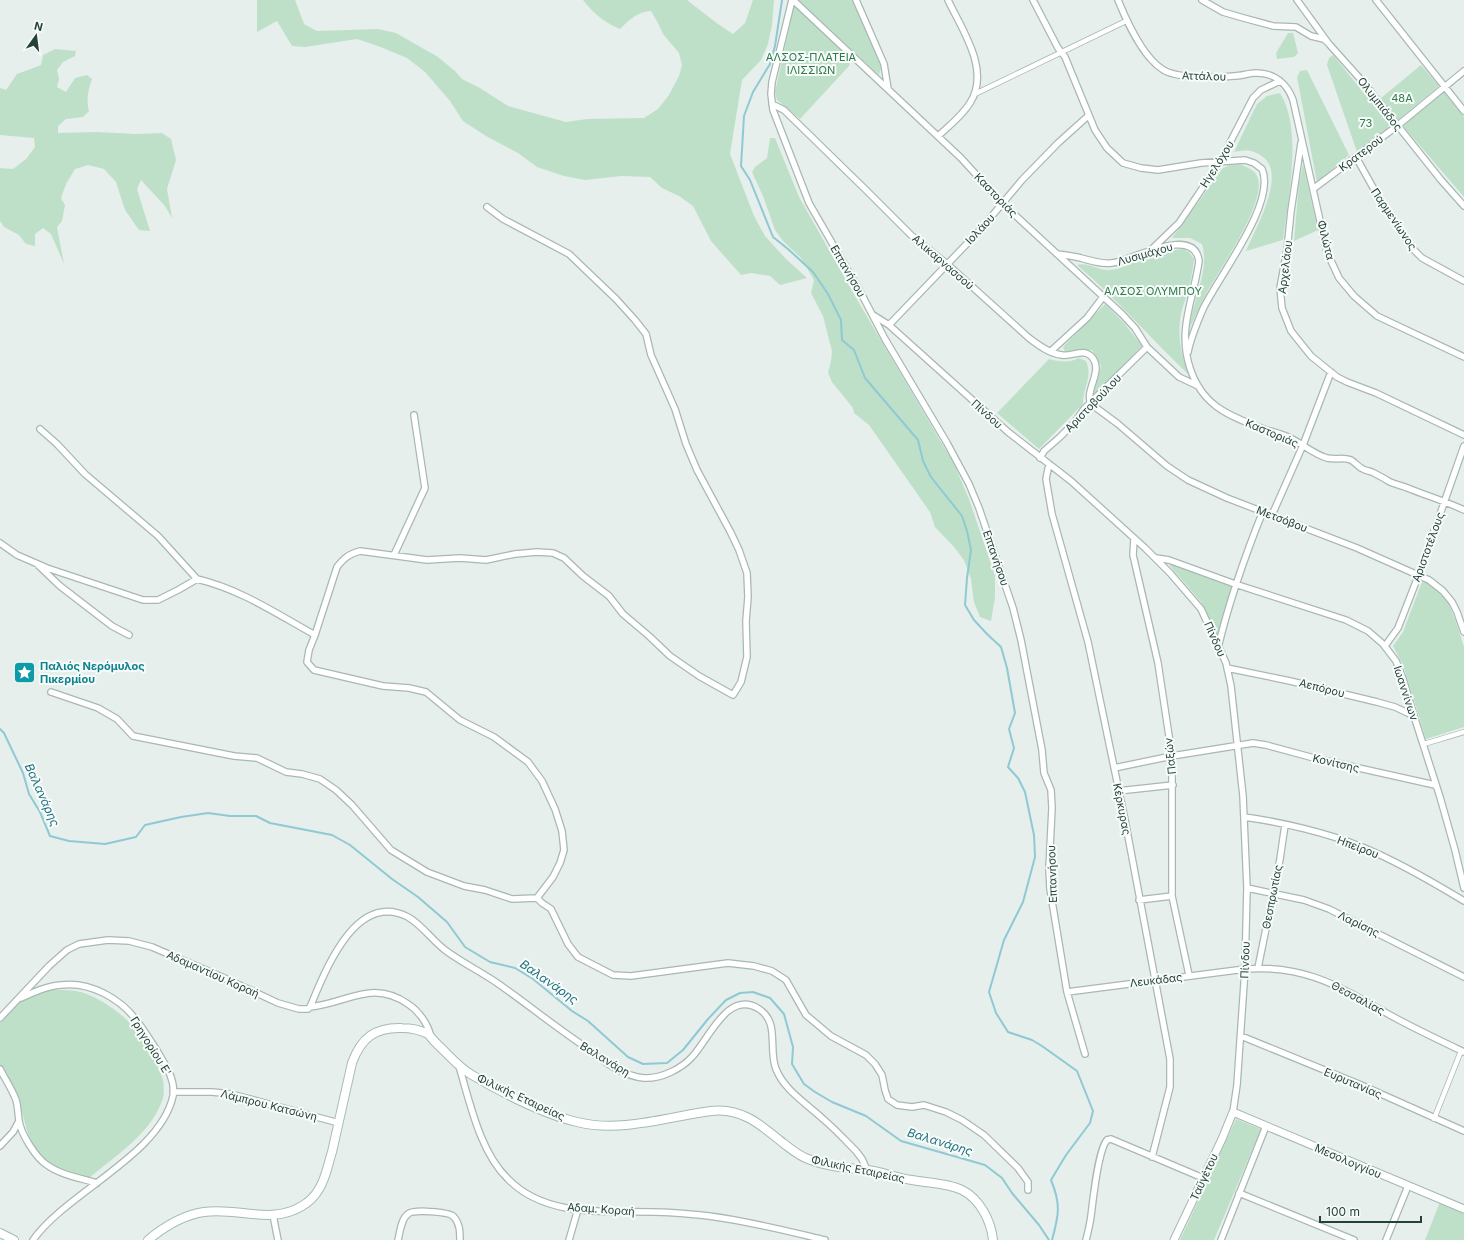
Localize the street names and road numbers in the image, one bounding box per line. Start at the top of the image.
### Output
street label: Αττάλου [1182,68,1226,84]
street label: Ολυμπιάδος [1355,74,1405,134]
street label: Κρατερού [1336,132,1386,174]
street label: Ηγελόχου [1197,138,1237,190]
street label: Καστοριάς [971,170,1021,220]
street label: Παρμενίωνος [1368,185,1420,253]
street label: Ιολάου [962,211,998,247]
street label: Φιλώτα [1314,219,1338,261]
street label: Αλικαρνασσού [909,231,977,293]
street label: Λυσιμάχου [1116,239,1174,269]
street label: Αρχελάου [1275,239,1295,295]
street label: Επτανήσου [827,242,869,300]
street label: Αριστοβούλου [1062,371,1124,435]
street label: Πίνδου [968,396,1006,432]
street label: Καστοριάς [1243,416,1301,450]
street label: Μετσόβου [1254,503,1310,535]
street label: Αριστοτέλους [1409,510,1447,584]
street label: Επτανήσου [980,528,1012,588]
street label: Πίνδου [1201,619,1229,659]
street label: Ιωαννίνων [1391,664,1422,723]
street label: Αεπόρου [1298,676,1346,700]
street label: Παξών [1161,736,1179,775]
street label: Κονίτσης [1311,751,1361,775]
street label: Κέρκυρας [1110,782,1134,836]
street label: Ηπείρου [1335,833,1381,861]
street label: Επτανήσου [1044,845,1060,903]
street label: Θεσπρωτίας [1259,864,1285,930]
street label: Λαρίσης [1336,908,1382,940]
street label: Πίνδου [1237,941,1253,979]
street label: Αδαμαντίου Κοραή [165,947,261,1001]
street label: Λευκάδας [1129,970,1183,990]
street label: Θεσσαλίας [1329,978,1387,1018]
street label: Γρηγορίου Ε' [127,1014,175,1078]
street label: Βαλανάρη [578,1039,632,1079]
street label: Ευρυτανίας [1322,1065,1384,1101]
street label: Φιλικής Εταιρείας [475,1070,567,1124]
street label: Λάμπρου Κατσώνη [219,1086,319,1124]
street label: Μεσολογγίου [1312,1141,1384,1181]
street label: Ταϋγέτου [1187,1151,1221,1203]
street label: Φιλικής Εταιρείας [810,1152,906,1186]
street label: Αδαμ. Κοραή [567,1200,635,1218]

